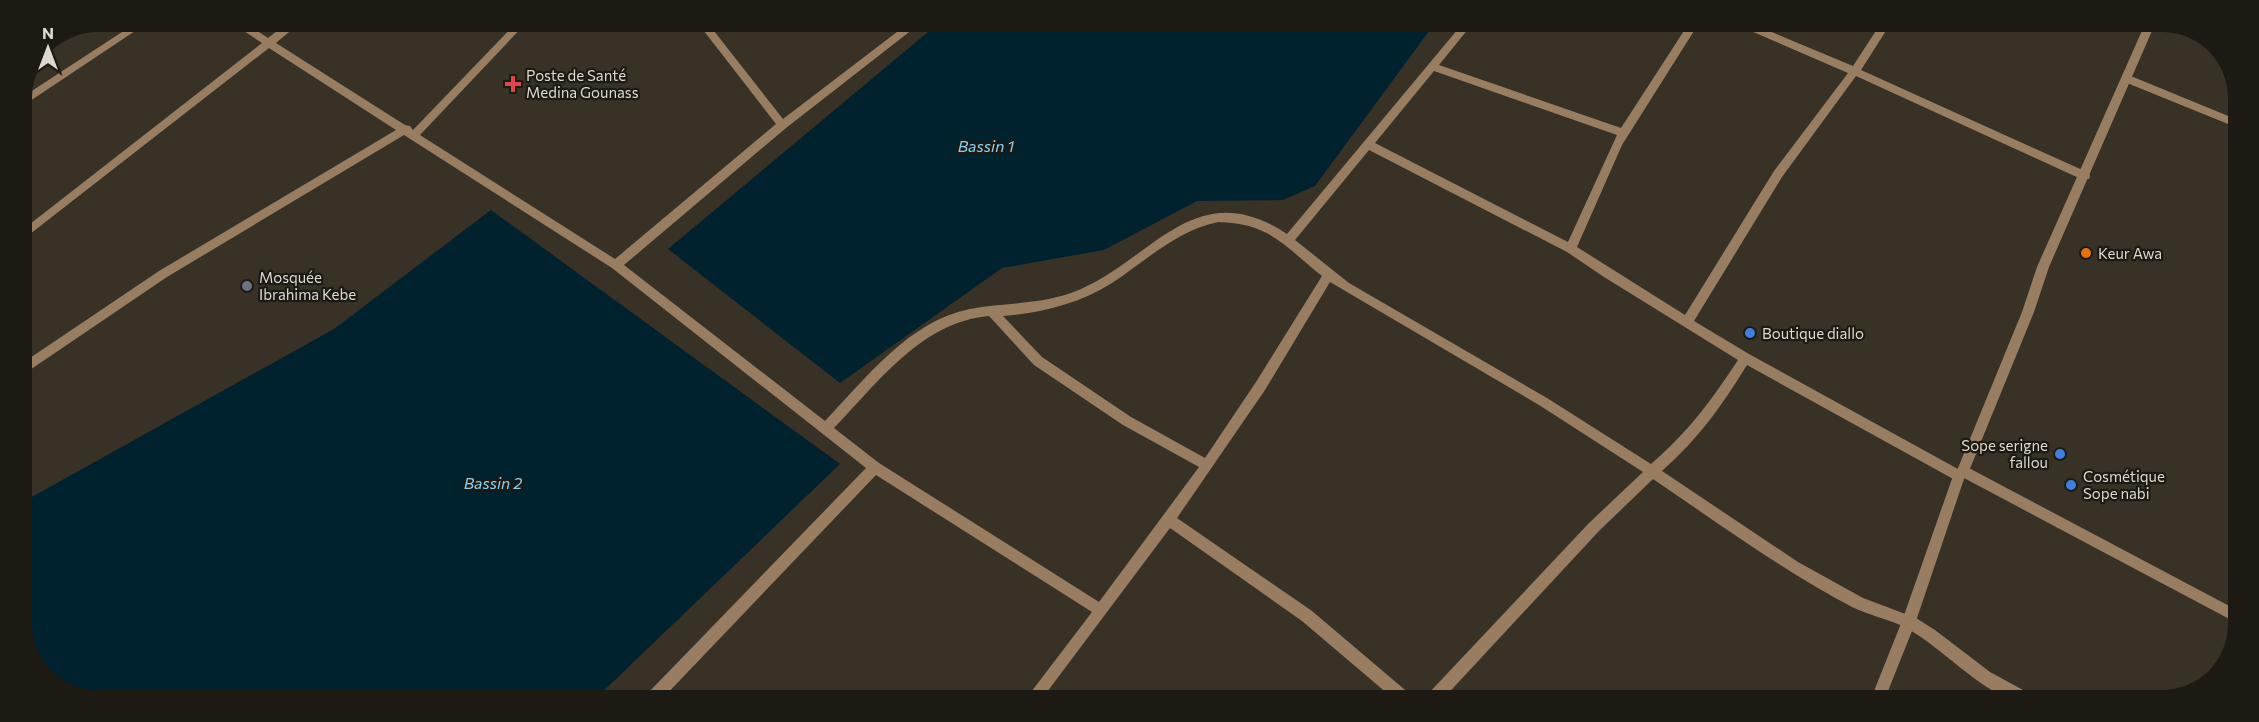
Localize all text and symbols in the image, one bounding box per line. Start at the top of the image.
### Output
north arrow [18,18,78,78]
text: N [42,23,54,42]
place label: Poste de Santé Medina Gounass [526,66,639,101]
marker: Poste de Santé Medina Gounass [504,75,522,93]
water label: Bassin 1 [958,136,1014,155]
place label: Keur Awa [2098,244,2162,262]
marker: Keur Awa [2079,246,2093,260]
place label: Mosquée Ibrahima Kebe [259,268,356,303]
marker: Mosquée Ibrahima Kebe [240,279,254,293]
place label: Boutique diallo [1762,324,1864,342]
marker: Boutique diallo [1743,326,1757,340]
place label: Sope serigne fallou [1961,436,2048,471]
marker: Sope serigne fallou [2053,447,2067,461]
place label: Cosmétique Sope nabi [2083,467,2165,502]
water label: Bassin 2 [464,473,522,492]
marker: Cosmétique Sope nabi [2064,478,2078,492]

